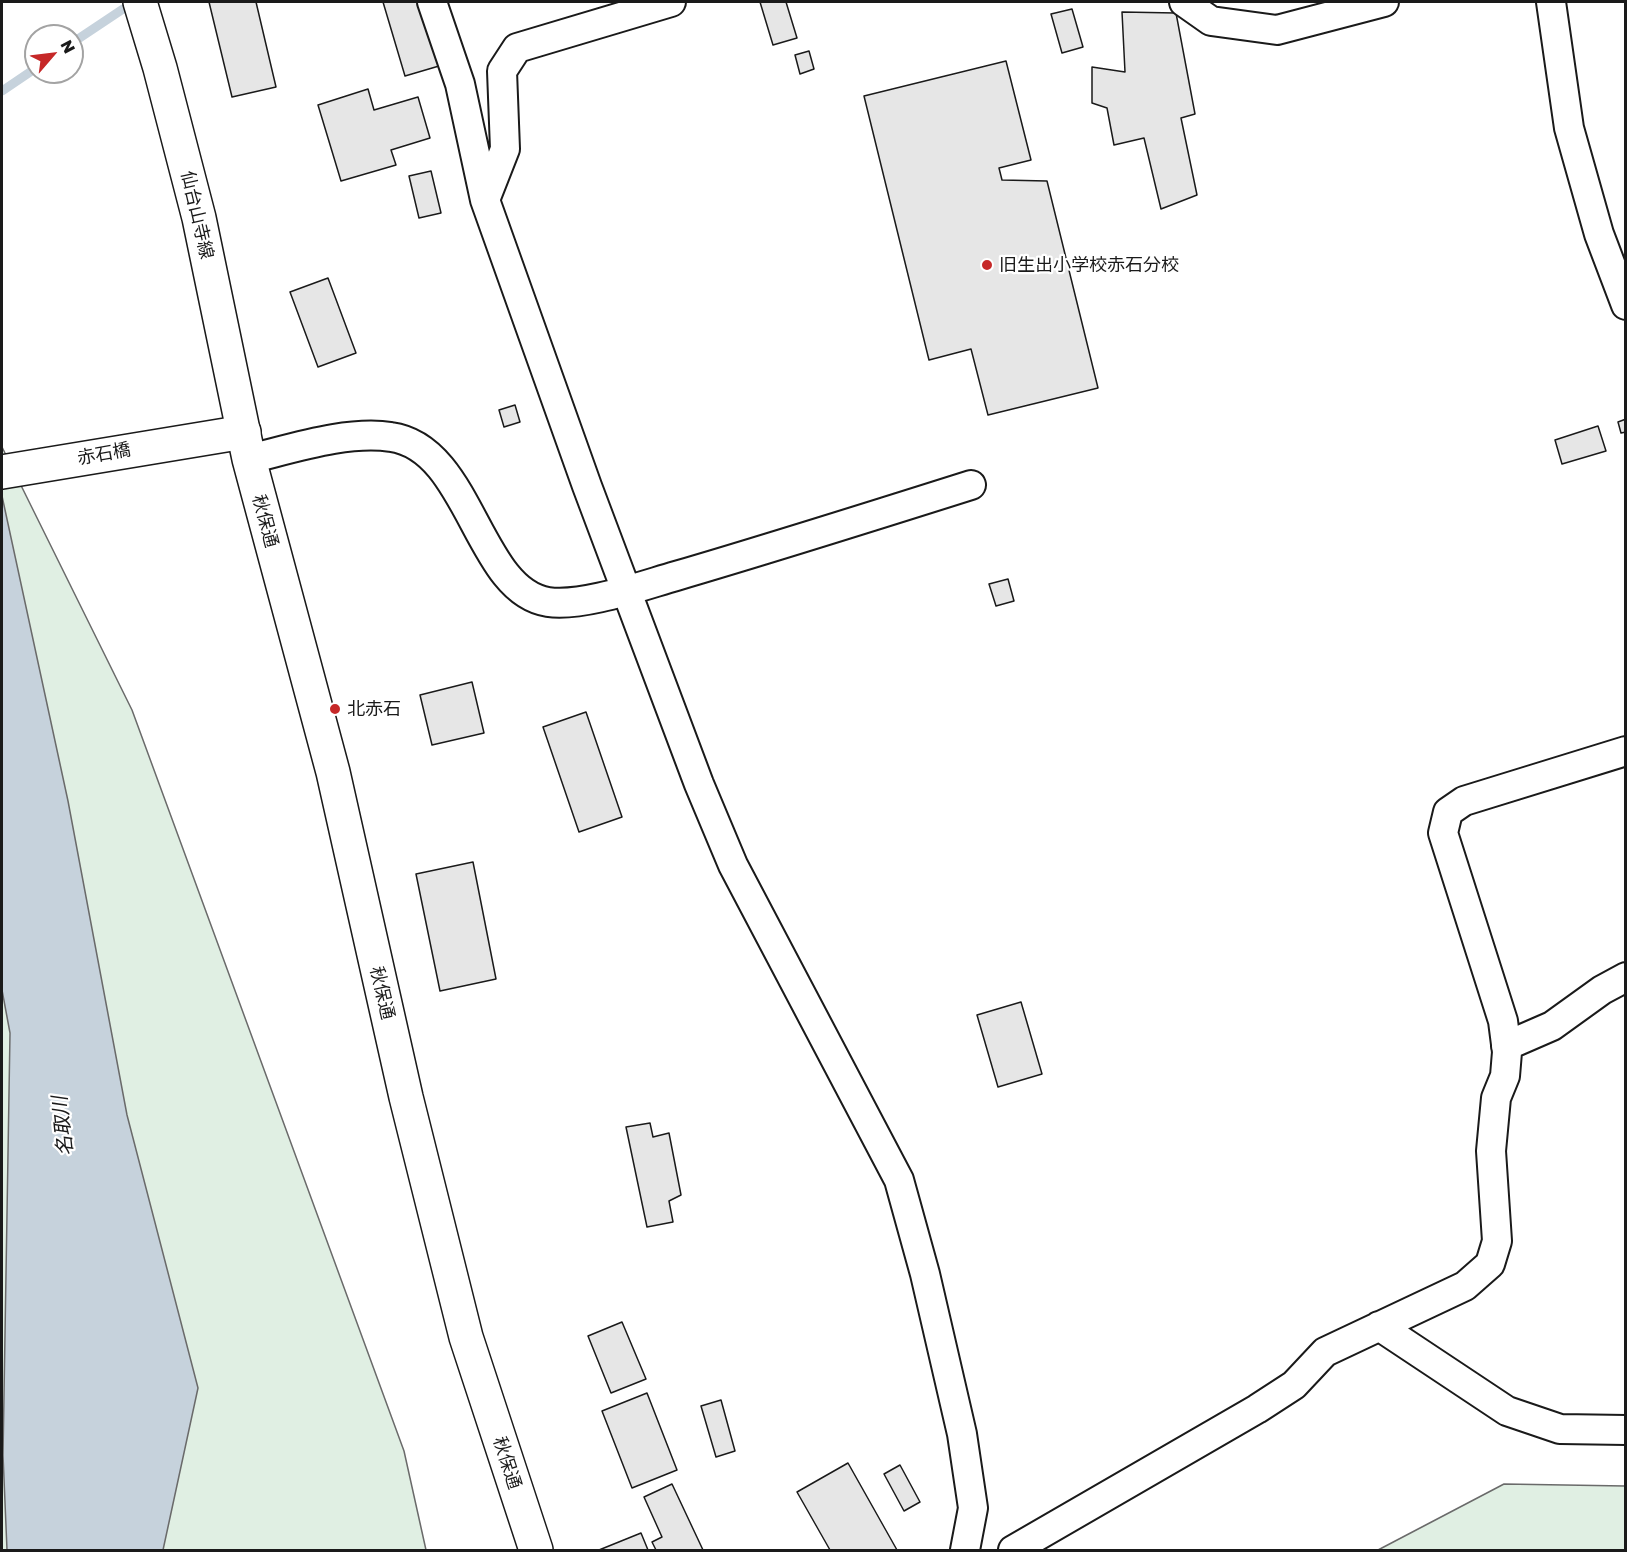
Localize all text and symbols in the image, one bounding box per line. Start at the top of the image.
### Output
north arrow [24,24,84,84]
text: N [56,36,80,57]
street label: 仙台山寺線 [176,169,218,261]
place label: 旧生出小学校赤石分校 [999,254,1179,276]
marker: 旧生出小学校赤石分校 [980,258,994,272]
street label: 赤石橋 [76,439,132,469]
street label: 秋保通 [248,492,282,550]
place label: 北赤石 [347,698,401,720]
marker: 北赤石 [328,702,342,716]
street label: 秋保通 [365,964,399,1022]
water label: 名取川 [48,1095,78,1157]
street label: 秋保通 [488,1434,526,1492]

